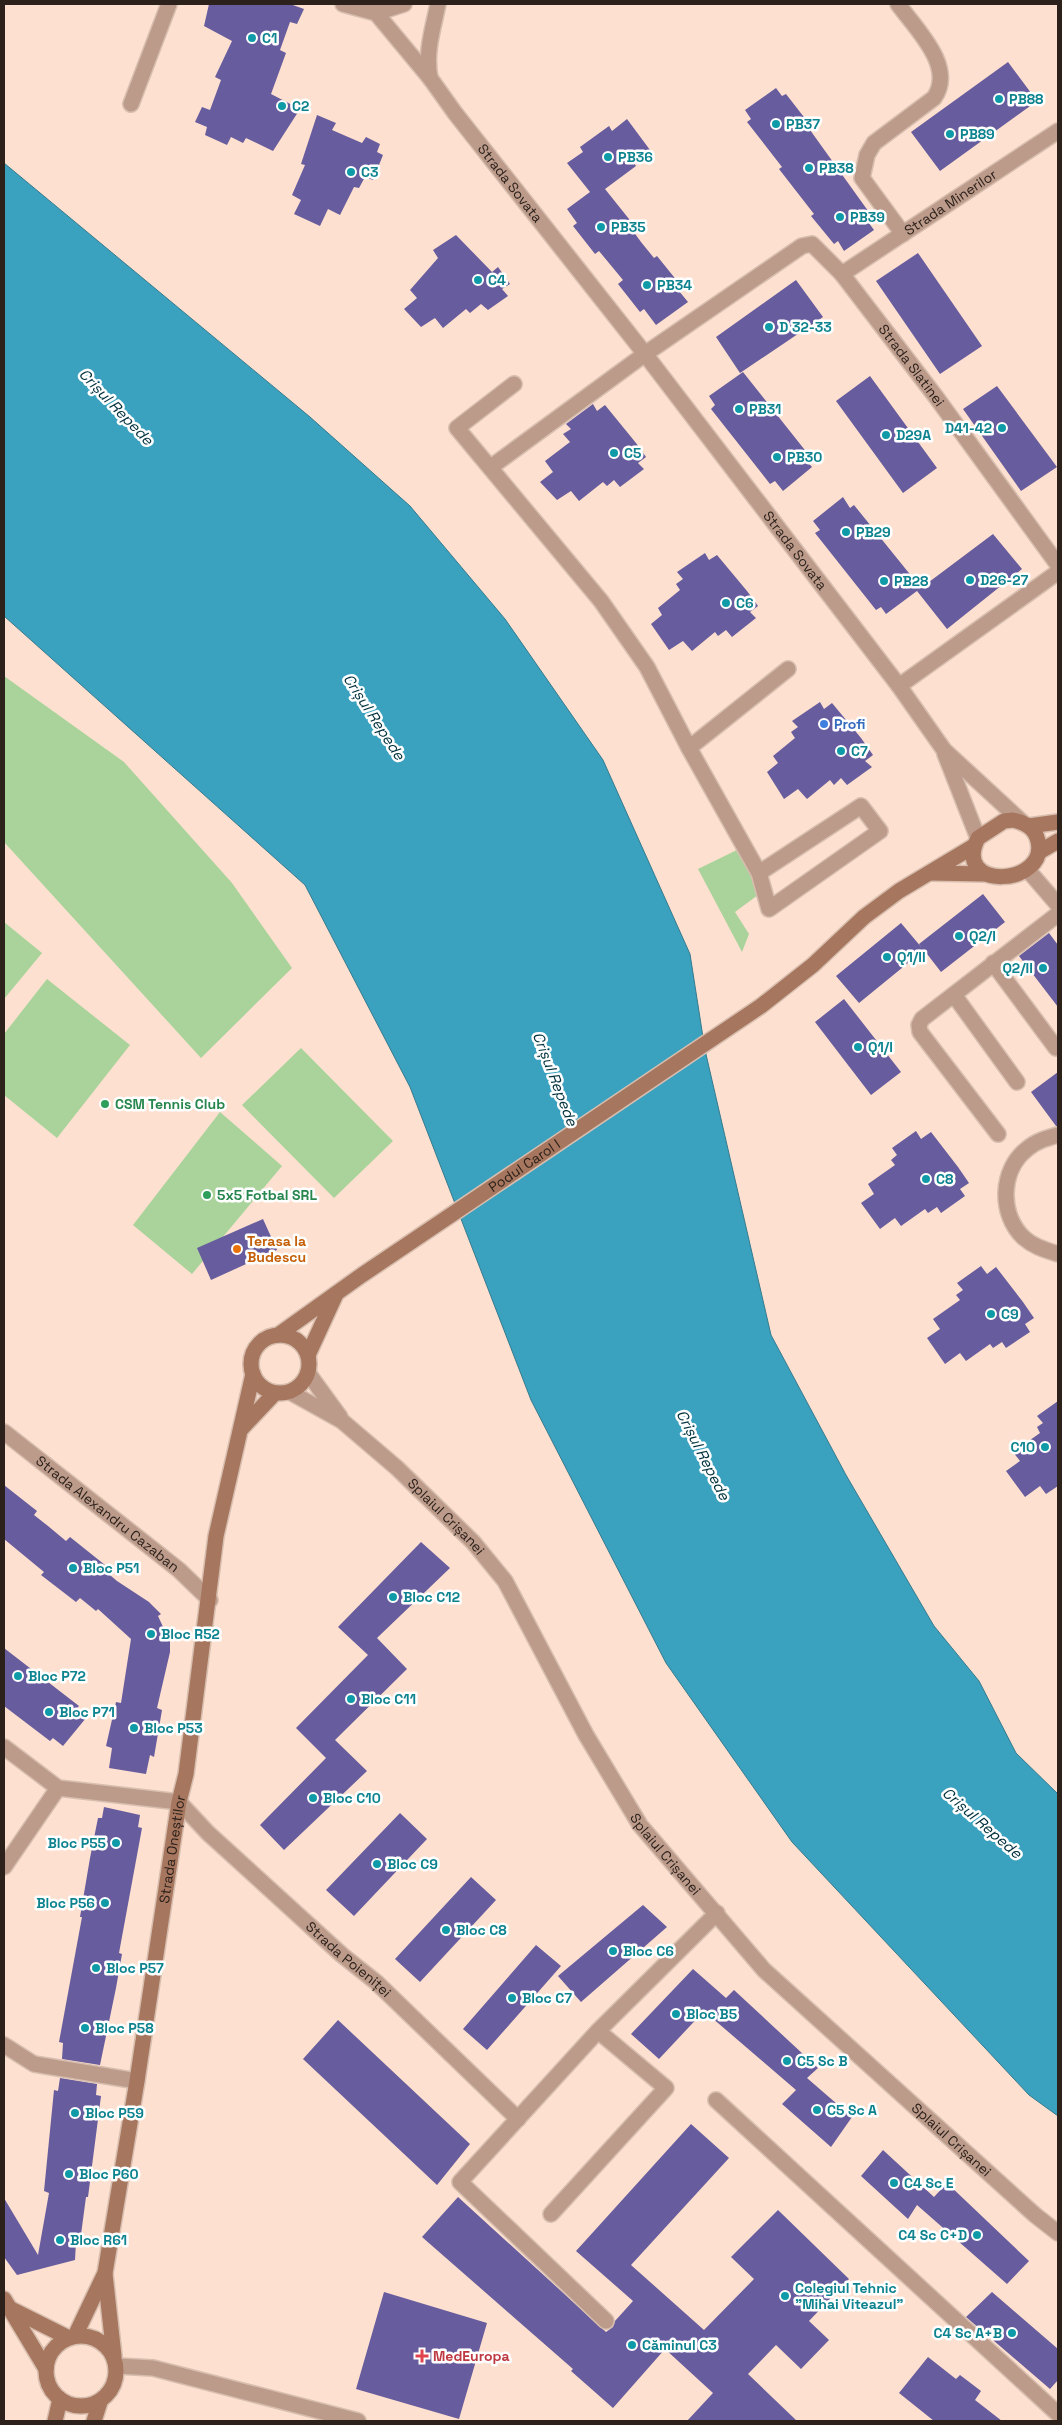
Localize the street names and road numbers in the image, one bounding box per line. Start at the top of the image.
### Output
street label: Strada Sovata [474,140,547,226]
street label: Strada Minerilor [901,165,1000,239]
street label: Strada Slatinei [875,321,949,410]
street label: Strada Sovata [759,507,831,594]
street label: Podul Carol I [485,1135,564,1196]
street label: Strada Alexandru Cazaban [32,1452,183,1576]
street label: Splaiul Crișanei [404,1474,489,1558]
street label: Strada Oneștilor [155,1793,189,1904]
street label: Splaiul Crișanei [626,1810,705,1899]
street label: Strada Poieniței [302,1917,395,2001]
street label: Splaiul Crișanei [908,2099,995,2180]

